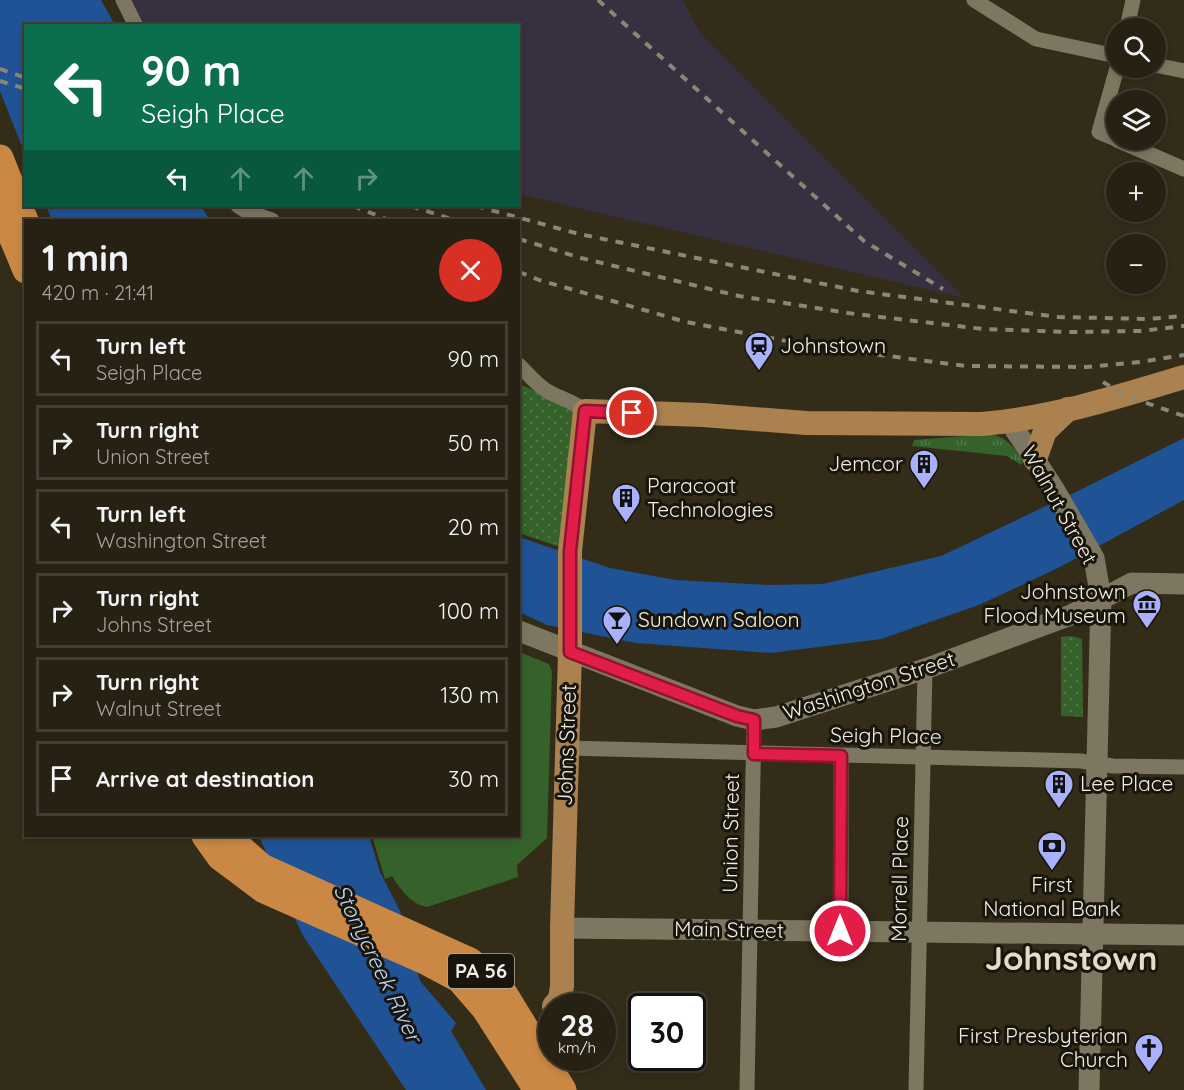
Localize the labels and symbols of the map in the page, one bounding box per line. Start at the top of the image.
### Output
station icon: Johnstown [743,330,775,372]
place label: Johnstown [780,332,886,358]
pin [606,387,657,438]
street label: Walnut Street [1017,440,1103,569]
building icon: Jemcor [908,448,940,490]
place label: Jemcor [828,450,903,476]
place label: Paracoat Technologies [647,472,773,522]
building icon: Paracoat Technologies [610,482,642,524]
place label: Johnstown Flood Museum [984,578,1126,628]
museum icon: Johnstown Flood Museum [1131,588,1163,630]
bar icon: Sundown Saloon [601,604,633,646]
place label: Sundown Saloon [638,606,800,632]
street label: Washington Street [779,645,958,725]
street label: Johns Street [551,684,581,806]
street label: Seigh Place [830,721,942,749]
building icon: Lee Place [1043,768,1075,810]
place label: Lee Place [1080,770,1173,796]
street label: Union Street [716,773,744,893]
street label: Morrell Place [885,816,913,942]
bank icon: First National Bank [1036,830,1068,872]
place label: First National Bank [983,871,1121,921]
water label: Stonycreek River [328,880,429,1049]
position arrow [808,899,872,963]
street label: Main Street [674,915,784,943]
district label: Johnstown [985,937,1157,978]
road number: PA 56 [448,954,514,988]
speed limit sign: 30 [628,993,706,1071]
place label: First Presbyterian Church [958,1022,1128,1072]
church icon: First Presbyterian Church [1133,1032,1165,1074]

